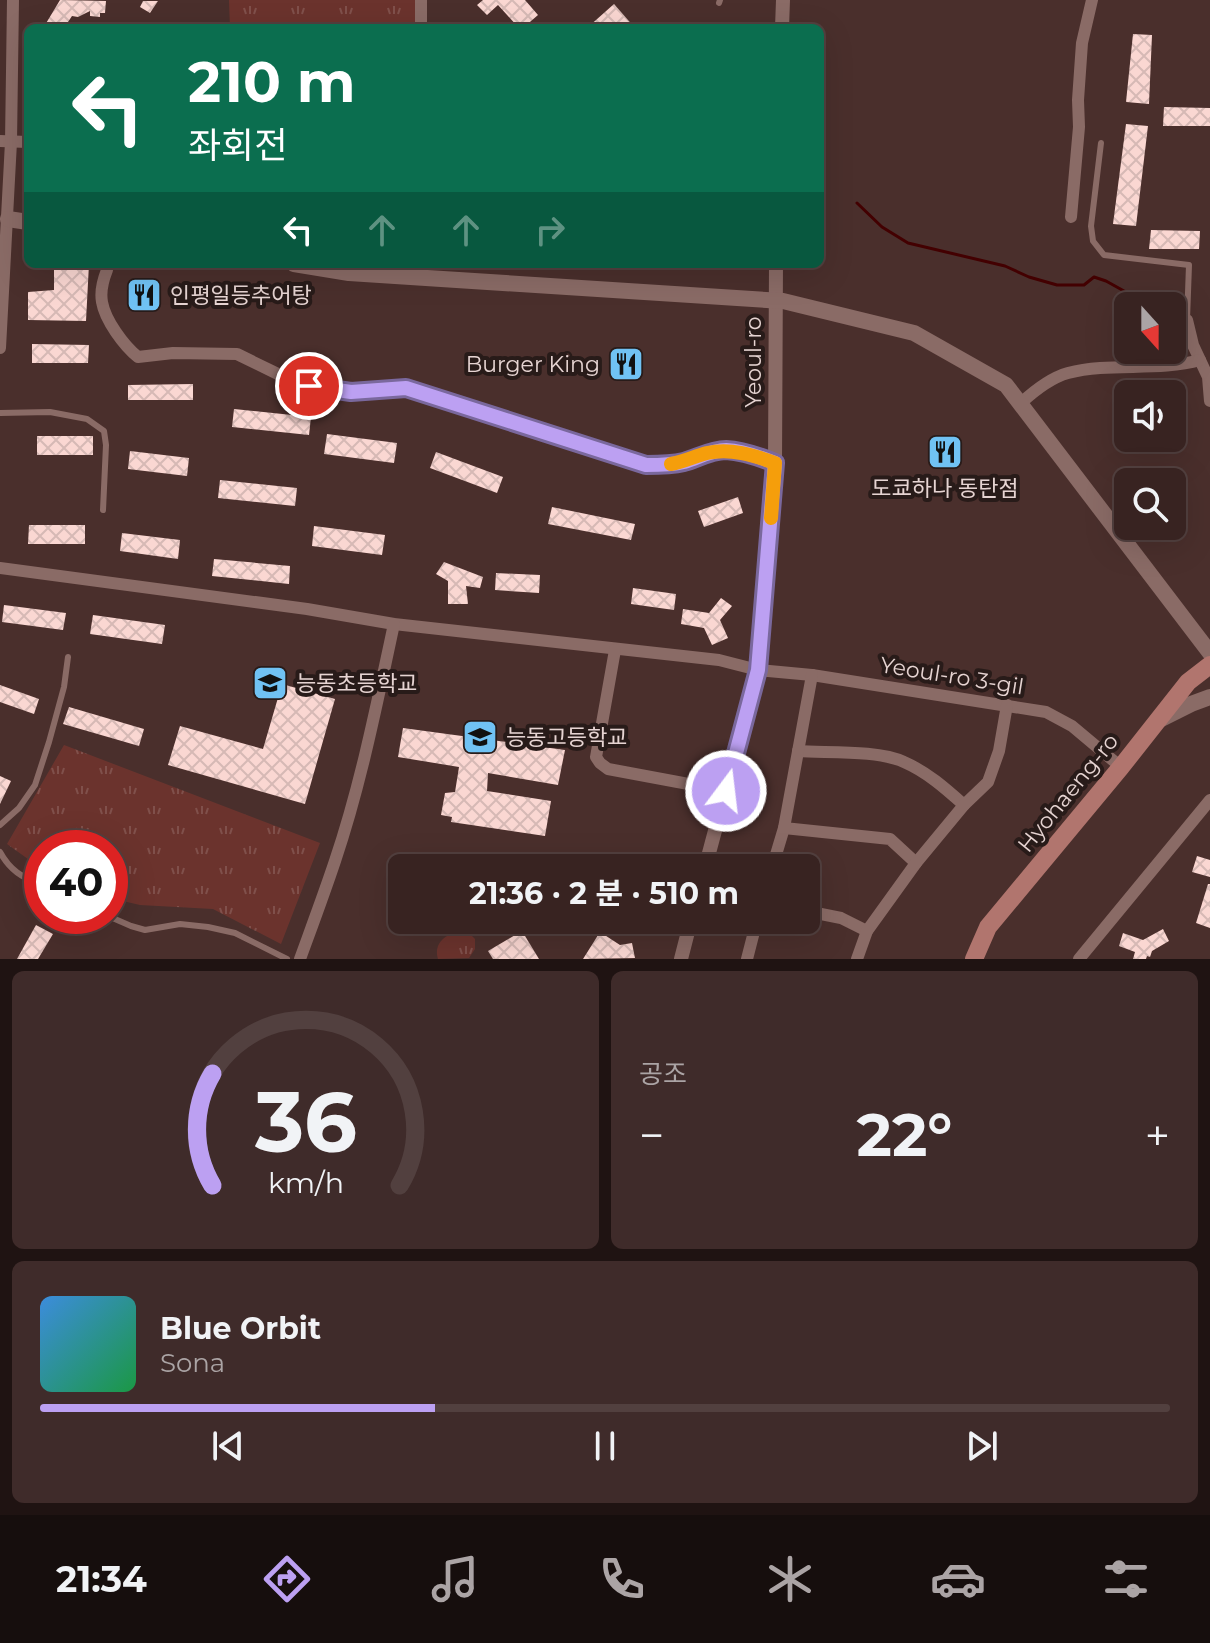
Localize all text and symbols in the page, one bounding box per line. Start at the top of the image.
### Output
text: 210 m [188,48,356,116]
icon: left [56,56,160,160]
text: 좌회전 [188,123,287,167]
icon: left [276,208,320,252]
icon: ahead [360,208,404,252]
icon: ahead [444,208,488,252]
icon: right [528,208,572,252]
restaurant icon: 인평일등추어탕 [125,276,163,314]
place label: 인평일등추어탕 [170,282,312,309]
north arrow [1114,292,1186,364]
map controls [1114,292,1186,540]
street label: Yeoul-ro [740,316,767,408]
restaurant icon: Burger King [607,345,645,383]
place label: Burger King [466,351,600,378]
pin [275,352,343,420]
icon: arrive [287,364,331,408]
button: sound [1114,380,1186,452]
restaurant icon: 도쿄하나 동탄점 [926,433,964,471]
button: search [1114,468,1186,540]
place label: 도쿄하나 동탄점 [871,475,1019,502]
street label: Yeoul-ro 3-gil [878,651,1026,701]
school or university icon: 능동초등학교 [251,664,289,702]
place label: 능동초등학교 [296,670,417,697]
school or university icon: 능동고등학교 [461,718,499,756]
place label: 능동고등학교 [506,724,627,751]
street label: Hyohaeng-ro [1012,728,1124,858]
position arrow [684,749,768,833]
speed limit sign: 40 [24,830,128,934]
text: 21:36 · 2 분 · 510 m [469,875,739,912]
text: 공조 [639,1058,687,1090]
text: 36 [253,1071,357,1173]
text: 22° [857,1098,952,1171]
text: − [639,1108,664,1162]
text: + [1145,1108,1170,1162]
text: km/h [267,1165,344,1200]
text: Blue Orbit [160,1310,321,1347]
text: Sona [160,1347,225,1379]
icon: previous [206,1424,250,1468]
icon: pause [583,1424,627,1468]
icon: next [960,1424,1004,1468]
icon: directions [259,1551,315,1607]
icon: music [427,1551,483,1607]
icon: phone [594,1551,650,1607]
icon: climate [762,1551,818,1607]
icon: car [930,1551,986,1607]
icon: filters [1098,1551,1154,1607]
text: 21:34 [56,1557,147,1601]

